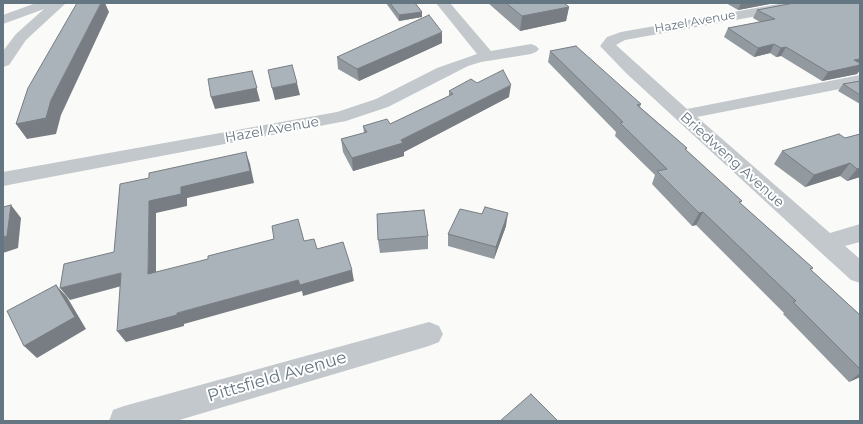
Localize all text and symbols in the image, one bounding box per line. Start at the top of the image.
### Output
street label: Hazel Avenue [653,8,737,36]
street label: Briedweng Avenue [677,109,787,211]
street label: Hazel Avenue [224,113,320,147]
street label: Pittsfield Avenue [205,347,349,407]

